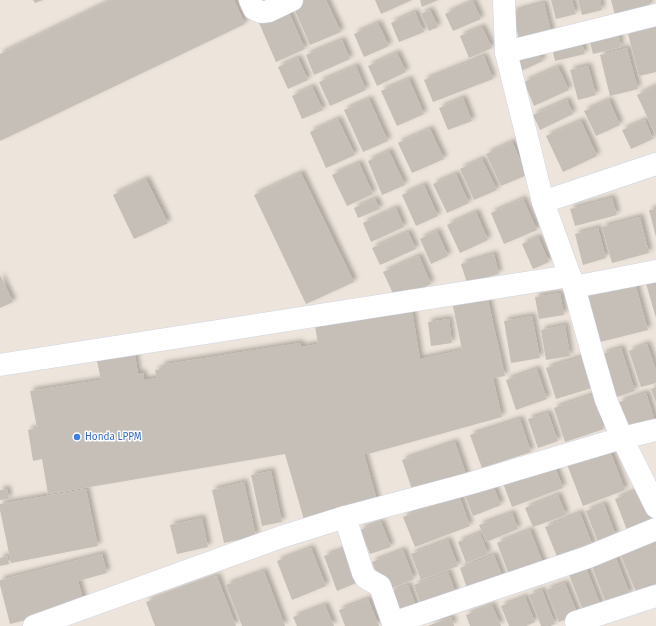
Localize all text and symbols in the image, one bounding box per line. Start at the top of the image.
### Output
place label: Honda LPPM [85,431,142,443]
marker: Honda LPPM [72,432,82,442]

